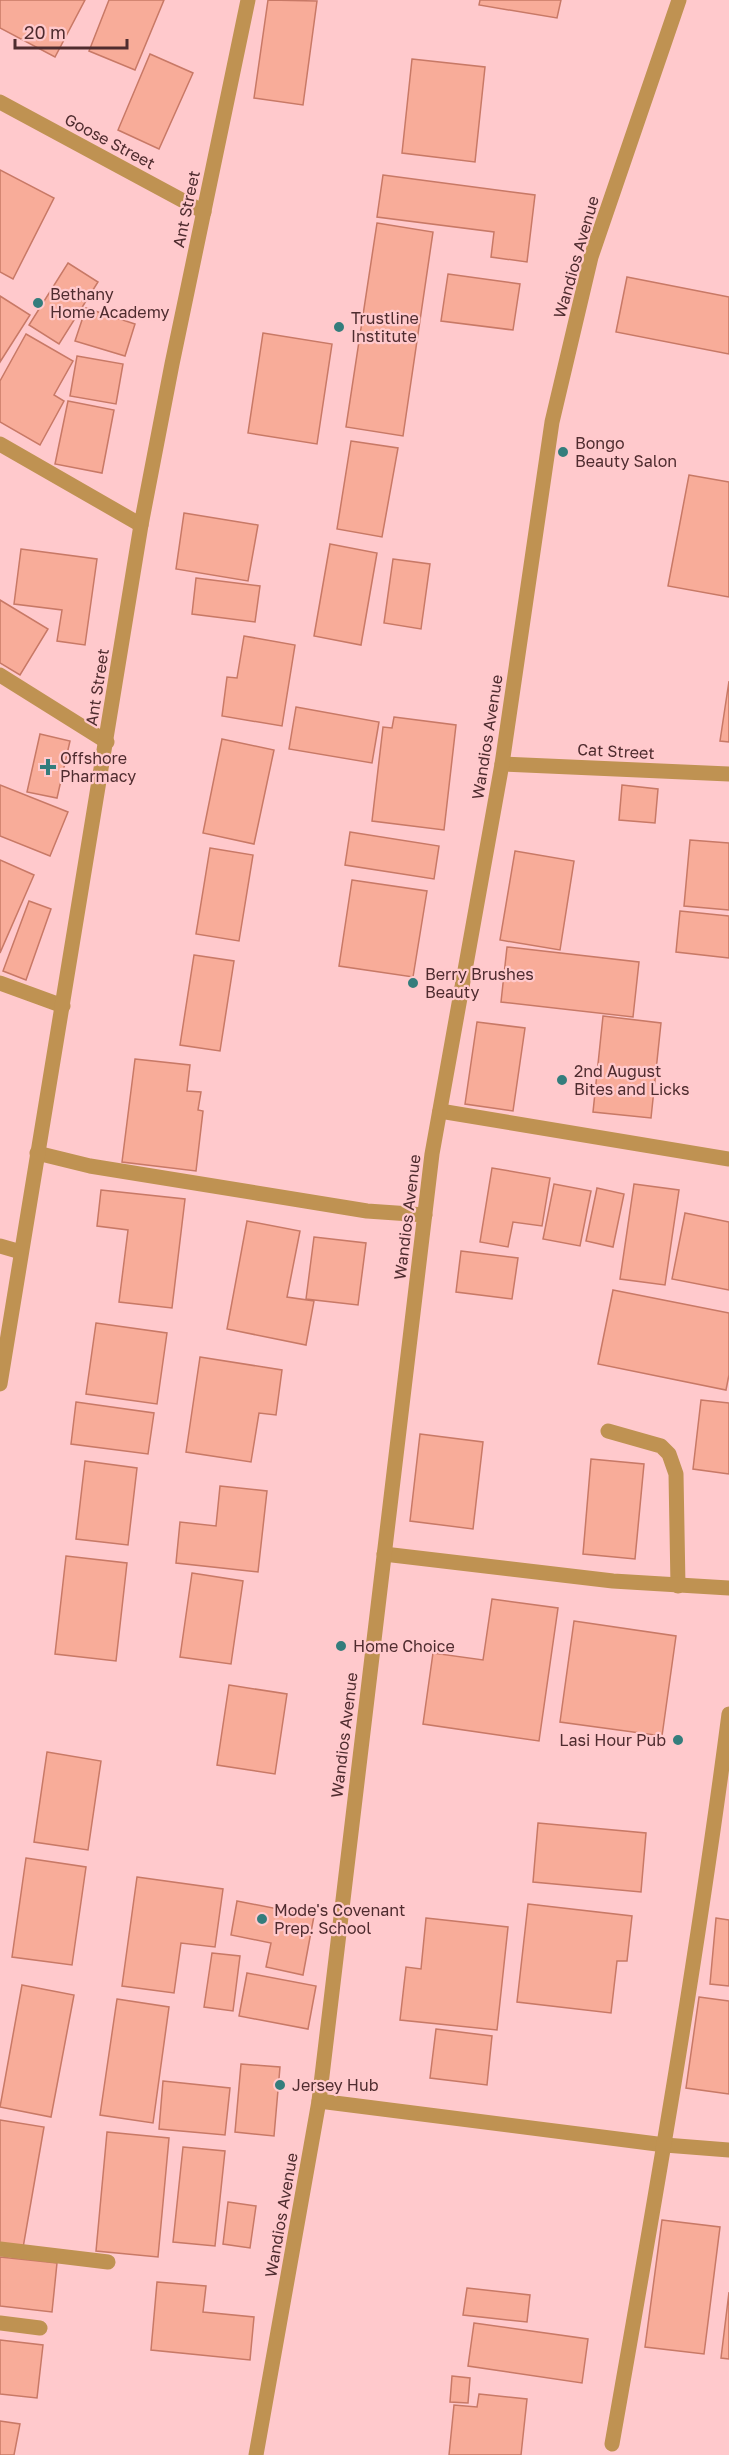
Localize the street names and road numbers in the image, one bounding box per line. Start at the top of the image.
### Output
street label: Goose Street [61,109,159,173]
street label: Ant Street [168,169,204,249]
street label: Wandios Avenue [549,194,603,320]
street label: Ant Street [81,647,113,727]
street label: Wandios Avenue [467,673,507,801]
street label: Cat Street [577,739,655,763]
street label: Wandios Avenue [389,1153,425,1281]
street label: Wandios Avenue [326,1671,362,1799]
street label: Wandios Avenue [260,2151,302,2279]

